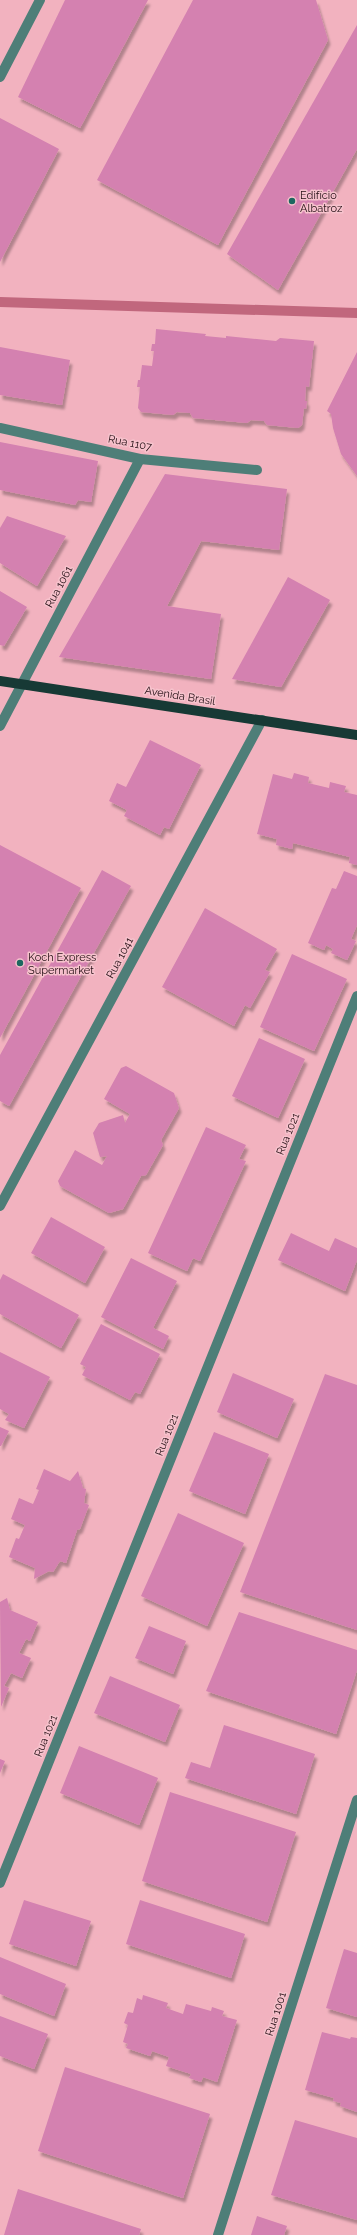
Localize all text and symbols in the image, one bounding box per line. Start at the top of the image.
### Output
place label: Edifício Albatroz [300,189,343,215]
marker: Edifício Albatroz [287,196,297,206]
street label: Rua 1107 [107,432,153,454]
street label: Rua 1061 [43,564,75,610]
street label: Avenida Brasil [144,684,216,708]
street label: Rua 1041 [104,935,136,981]
place label: Koch Express Supermarket [28,951,96,977]
marker: Koch Express Supermarket [15,958,25,968]
street label: Rua 1021 [274,1111,302,1157]
street label: Rua 1021 [153,1412,181,1458]
street label: Rua 1021 [32,1713,60,1759]
street label: Rua 1001 [263,1990,289,2038]

